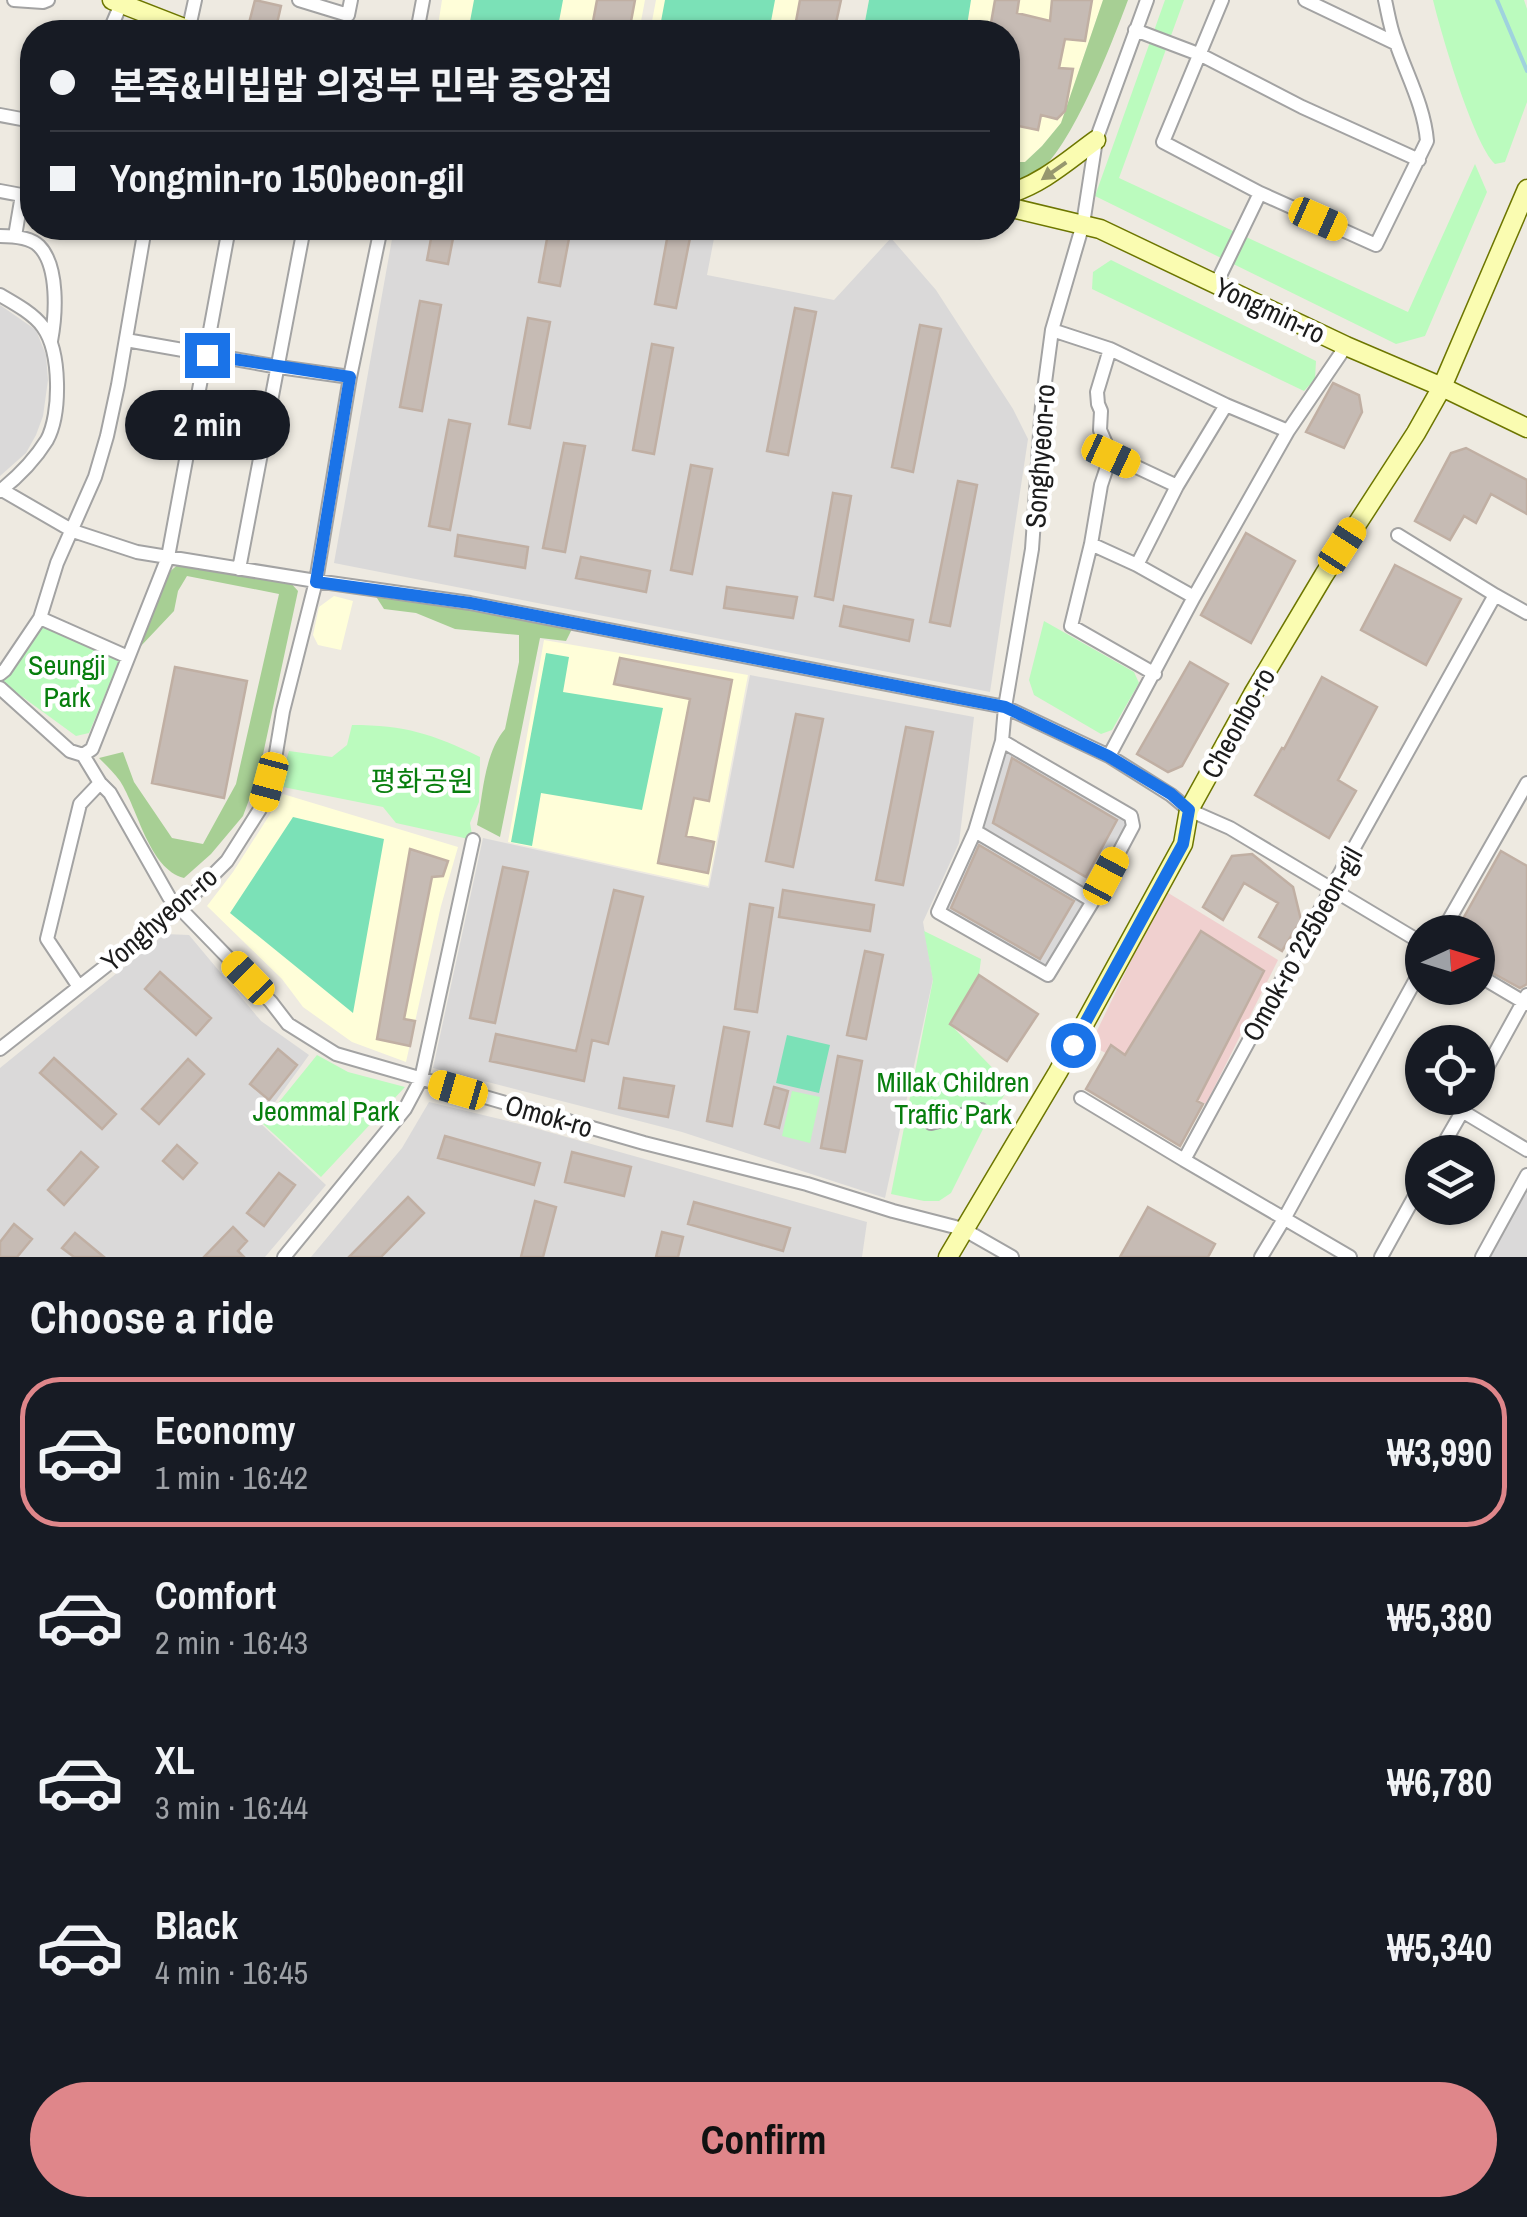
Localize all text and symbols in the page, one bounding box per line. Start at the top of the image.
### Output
text: 본죽&비빕밥 의정부 민락 중앙점 [110,60,613,111]
text: Yongmin-ro 150beon-gil [110,153,464,204]
one-way arrow [1040,161,1067,180]
car [1284,193,1352,245]
street label: Yongmin-ro [1208,268,1332,352]
route end [185,333,230,378]
street label: Songhyeon-ro [1016,383,1064,529]
callout: 2 min [124,390,290,460]
text: 2 min [173,403,242,446]
car [1077,430,1145,482]
car [1313,513,1371,579]
park label: Seungji Park [28,646,106,716]
street label: Cheonbo-ro [1192,661,1284,785]
car [247,749,291,815]
park label: 평화공원 [370,762,474,800]
street label: Omok-ro 225beon-gil [1233,840,1371,1048]
car [1079,842,1133,910]
street label: Yonghyeon-ro [93,858,225,980]
north arrow [1405,915,1495,1005]
map controls [1405,915,1495,1225]
car [216,946,280,1010]
route start [1051,1023,1096,1068]
button: locate [1405,1025,1495,1115]
park label: Millak Children Traffic Park [876,1063,1030,1133]
car [425,1067,491,1113]
street label: Omok-ro [501,1085,597,1147]
park label: Jeommal Park [253,1092,400,1130]
button: layers [1405,1135,1495,1225]
text: Choose a ride [30,1286,274,1347]
text: Economy [155,1405,295,1456]
icon: car [35,1407,125,1497]
text: ₩3,990 [1387,1427,1492,1478]
text: 1 min · 16:42 [155,1456,308,1499]
text: Comfort [155,1570,276,1621]
icon: car [35,1572,125,1662]
text: ₩5,380 [1387,1592,1492,1643]
text: 2 min · 16:43 [155,1621,308,1664]
text: XL [155,1735,195,1786]
icon: car [35,1737,125,1827]
text: ₩6,780 [1387,1757,1492,1808]
text: 3 min · 16:44 [155,1786,308,1829]
text: Black [155,1900,238,1951]
icon: car [35,1902,125,1992]
text: ₩5,340 [1387,1922,1492,1973]
text: 4 min · 16:45 [155,1951,308,1994]
button: Confirm [30,2082,1497,2197]

